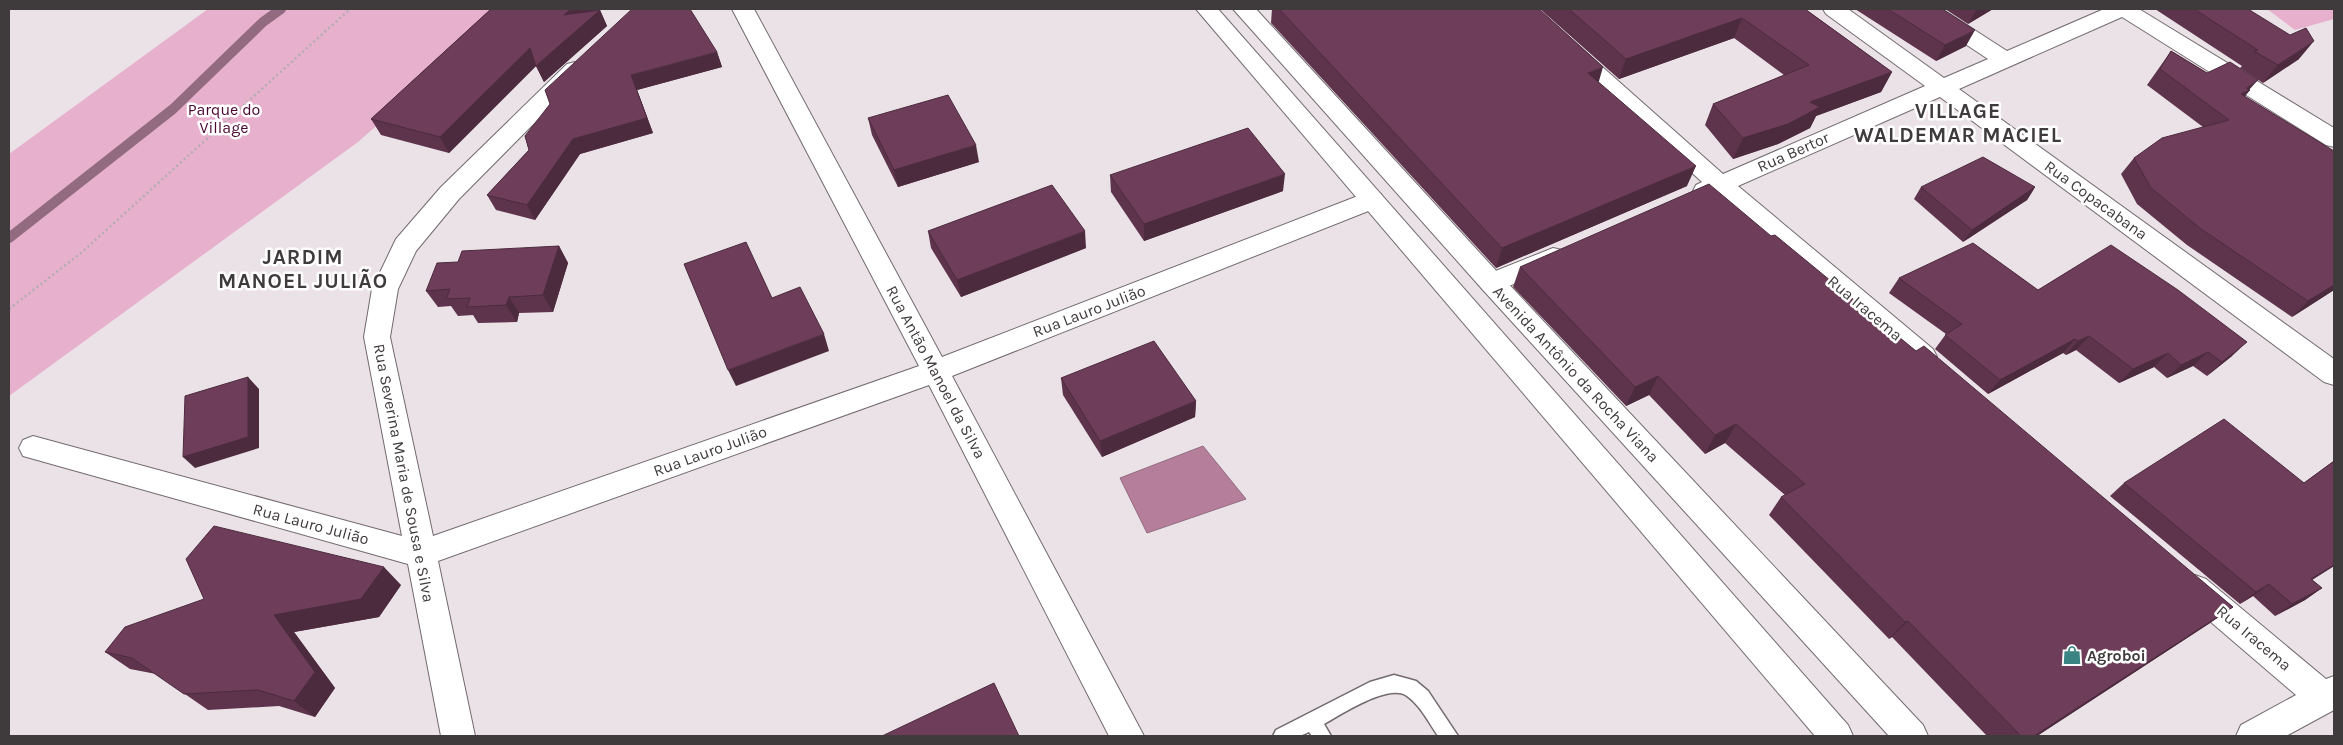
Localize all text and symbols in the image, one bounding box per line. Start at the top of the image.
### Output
district label: VILLAGE WALDEMAR MACIEL [1854,99,2062,147]
park label: Parque do Village [188,100,260,137]
street label: Rua Bertor [1754,128,1832,176]
street label: Rua Copacabana [2041,156,2151,244]
district label: JARDIM MANOEL JULIÃO [218,245,388,293]
street label: Rua Iracema [1824,271,1906,345]
street label: Rua Lauro Julião [1030,281,1148,341]
street label: Rua Antão Manoel da Silva [882,282,990,462]
street label: Avenida Antônio da Rocha Viana [1489,282,1663,466]
street label: Rua Severina Maria de Sousa e Silva [370,342,438,604]
street label: Rua Lauro Julião [651,422,769,480]
street label: Rua Lauro Julião [251,499,371,549]
street label: Rua Iracema [2213,601,2295,675]
shop icon: Agroboi [2061,644,2083,666]
place label: Agroboi [2087,646,2146,665]

